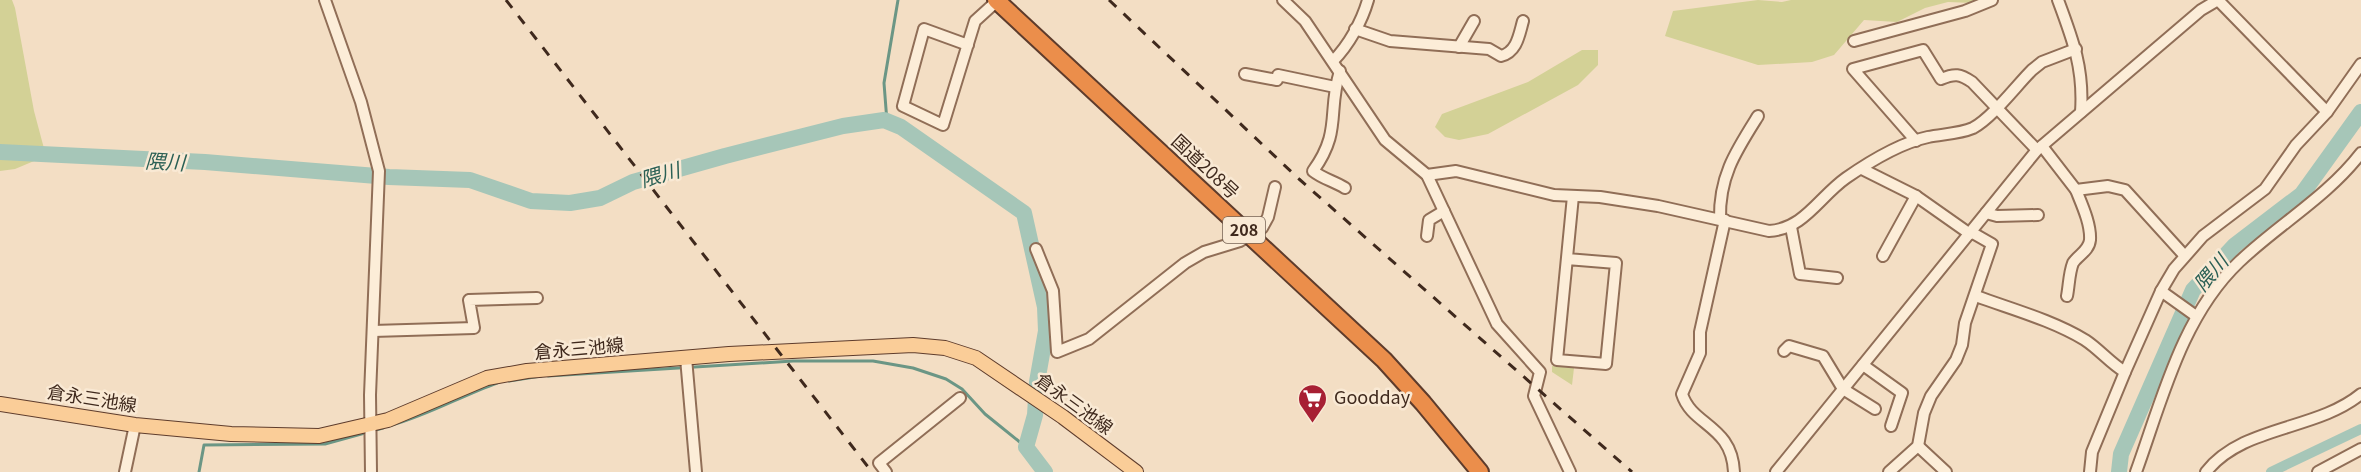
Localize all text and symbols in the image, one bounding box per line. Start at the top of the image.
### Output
street label: 国道208号 [1167,127,1246,204]
water label: 隈川 [144,145,188,176]
water label: 隈川 [636,154,685,193]
road number: 208 [1223,217,1265,243]
water label: 隈川 [2186,246,2235,297]
street label: 倉永三池線 [533,330,625,364]
street label: 倉永三池線 [1031,365,1119,439]
street label: 倉永三池線 [46,377,139,417]
supermarket icon: Goodday [1297,382,1329,424]
place label: Goodday [1334,383,1411,409]

